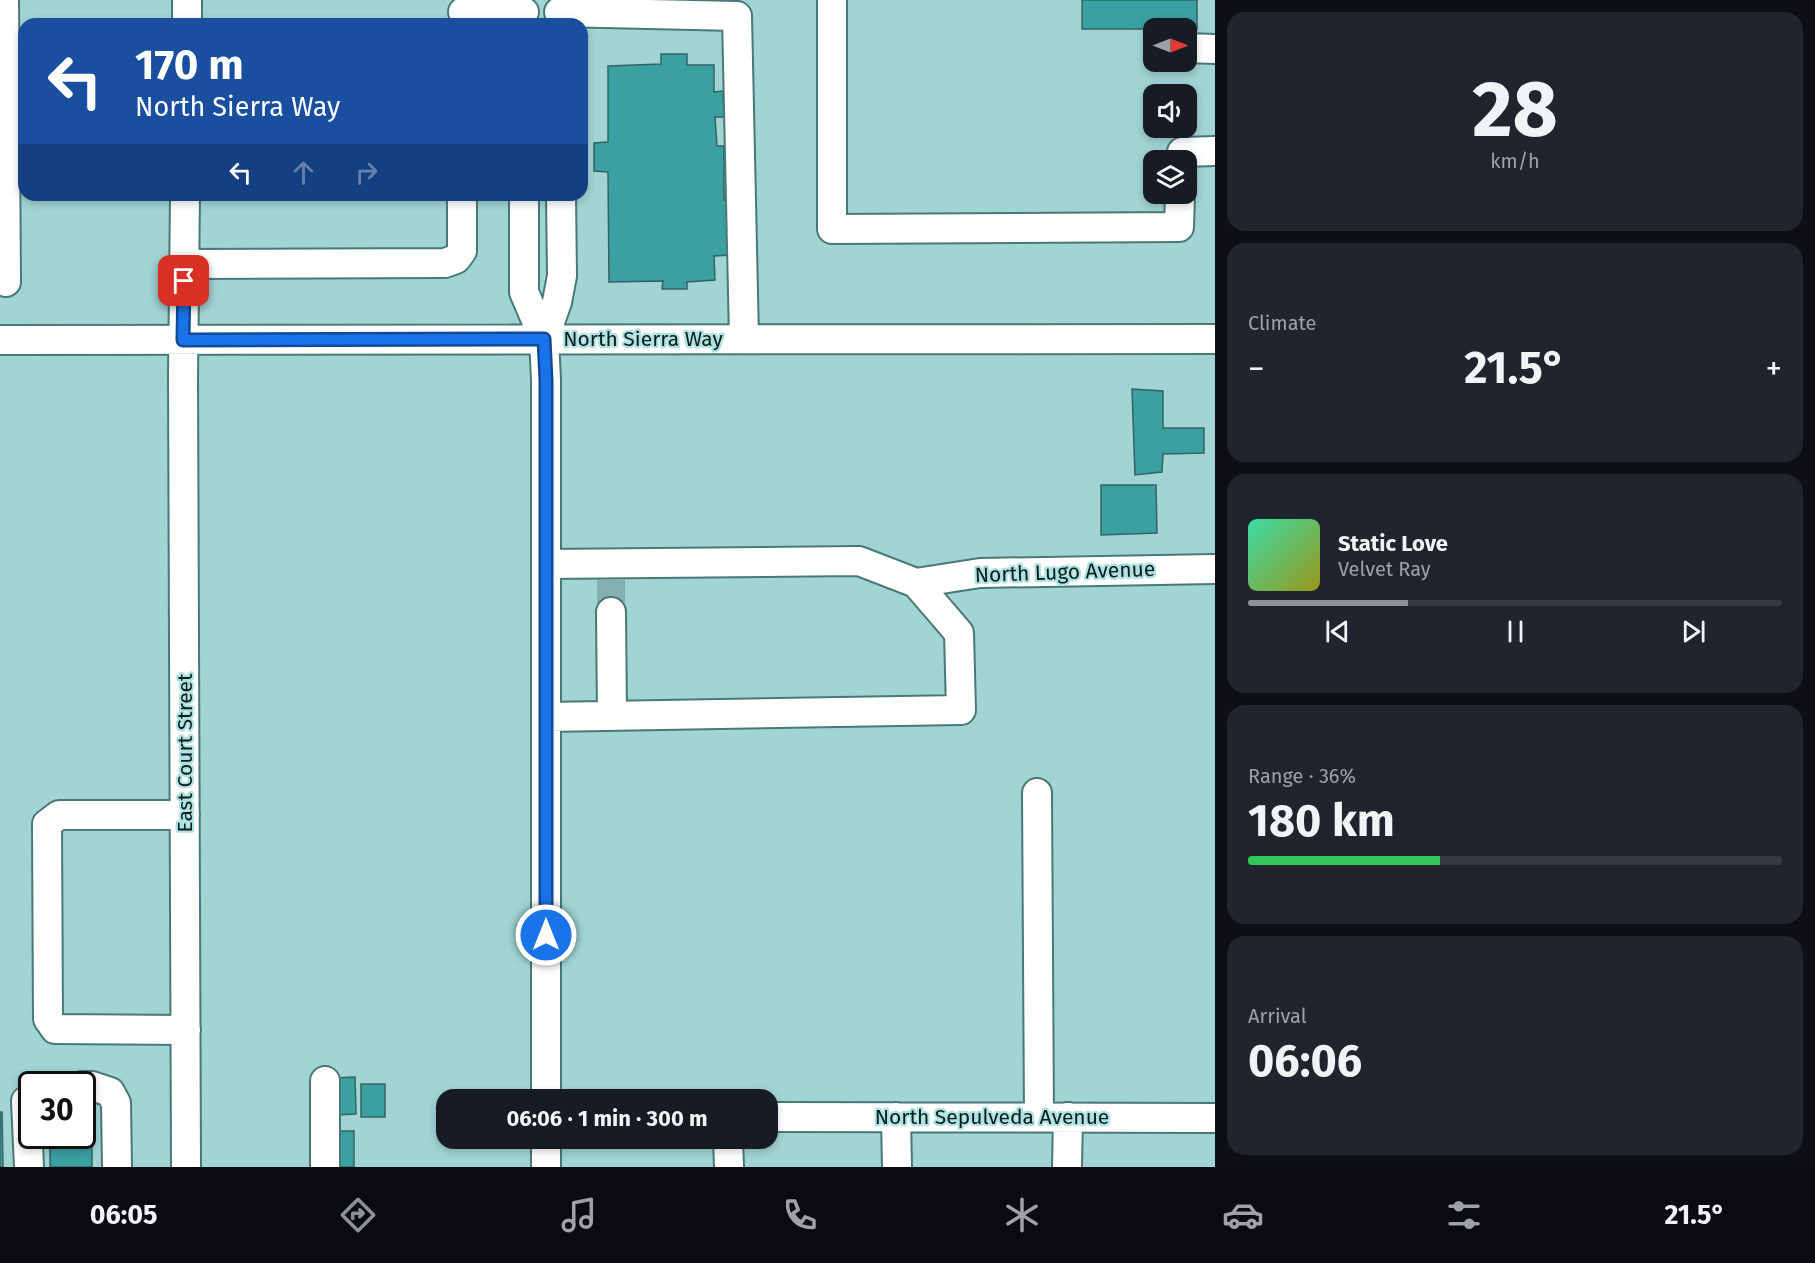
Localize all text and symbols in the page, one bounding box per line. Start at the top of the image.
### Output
north arrow [1143,18,1197,72]
map controls [1143,18,1197,204]
text: 170 m [135,40,244,90]
icon: left [36,42,114,120]
text: 28 [1472,63,1558,157]
button: sound [1143,84,1197,138]
text: North Sierra Way [135,91,340,123]
text: km/h [1490,149,1540,173]
button: layers [1143,150,1197,204]
icon: left [224,156,257,189]
icon: ahead [287,156,320,189]
icon: right [350,156,383,189]
pin [158,255,209,306]
icon: arrive [167,264,200,297]
text: Climate [1248,311,1316,335]
street label: North Sierra Way [563,326,723,352]
text: 21.5° [1464,341,1566,395]
text: − [1248,349,1265,389]
text: + [1766,349,1782,389]
text: Static Love [1338,530,1448,557]
street label: North Lugo Avenue [974,556,1156,588]
text: Velvet Ray [1338,557,1431,581]
icon: previous [1321,615,1354,648]
icon: pause [1499,615,1532,648]
icon: next [1677,615,1710,648]
street label: East Court Street [172,673,198,833]
text: Range · 36% [1248,764,1356,788]
text: 180 km [1248,794,1395,848]
position arrow [514,903,578,967]
text: Arrival [1248,1004,1307,1028]
text: 06:06 [1248,1034,1362,1088]
speed limit sign: 30 [18,1071,96,1149]
street label: North Sepulveda Avenue [875,1104,1109,1130]
text: 06:06 · 1 min · 300 m [506,1105,708,1132]
icon: directions [337,1194,379,1236]
icon: music [558,1194,600,1236]
icon: phone [779,1194,821,1236]
icon: climate [1001,1194,1043,1236]
icon: car [1222,1194,1264,1236]
icon: filters [1443,1194,1485,1236]
text: 06:05 [90,1199,157,1231]
text: 21.5° [1664,1199,1725,1231]

